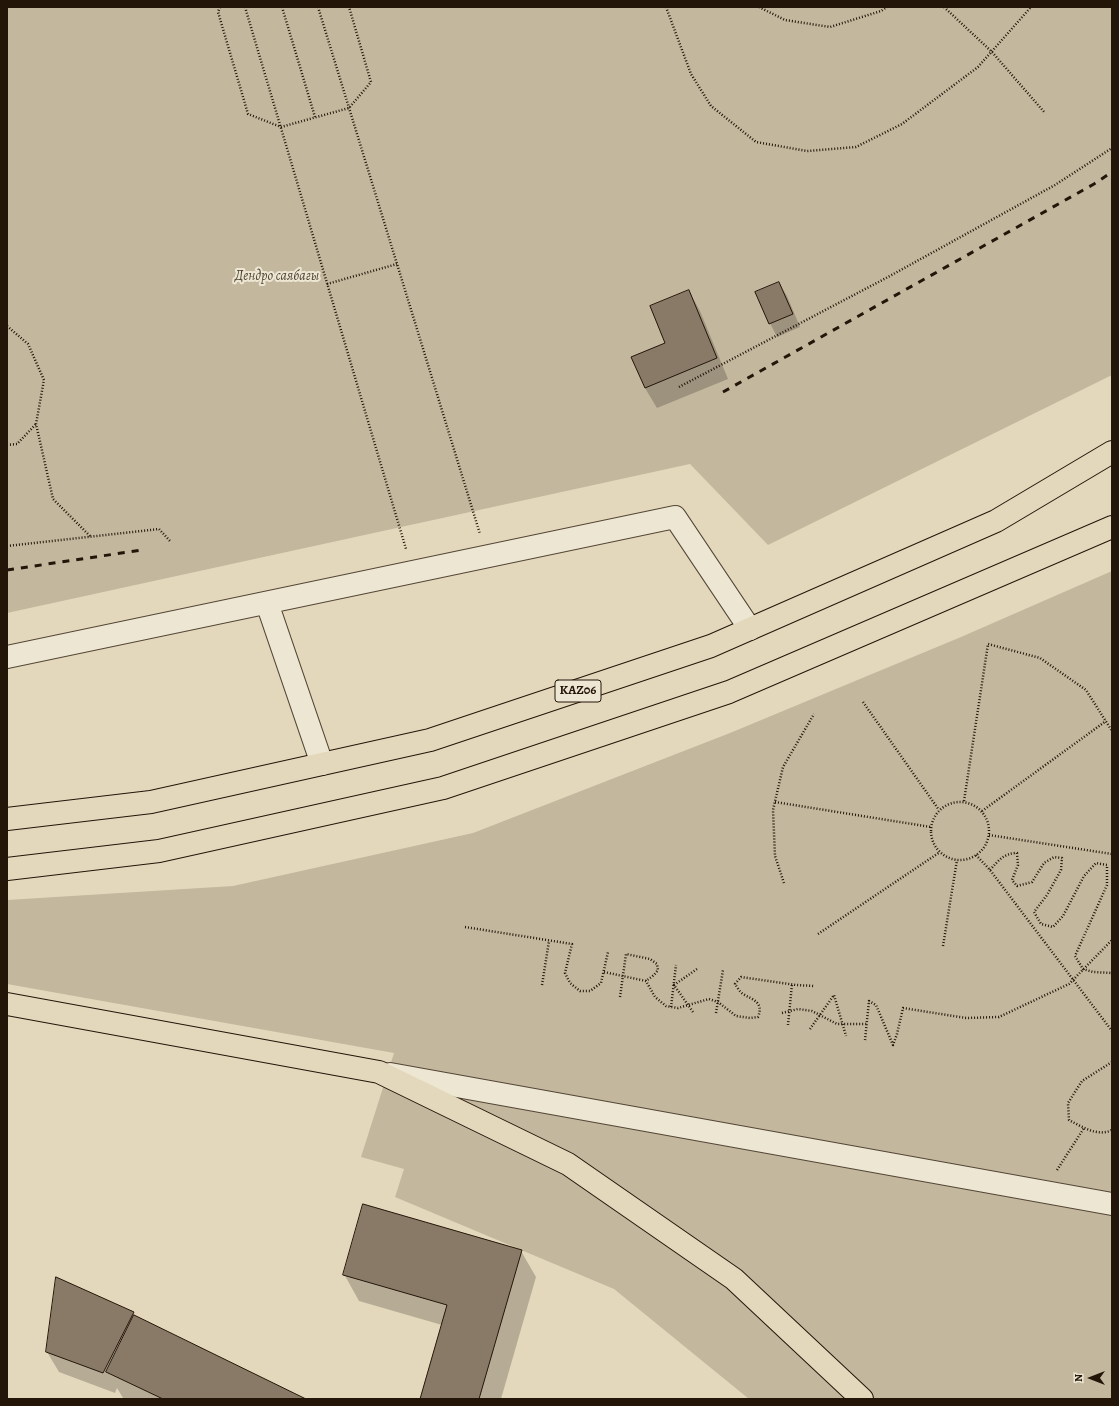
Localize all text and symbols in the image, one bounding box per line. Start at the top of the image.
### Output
park label: Дендро саябағы [235,269,319,285]
road number: KАZ06 [555,680,601,702]
north arrow [1071,1358,1111,1398]
text: N [1071,1374,1086,1382]

